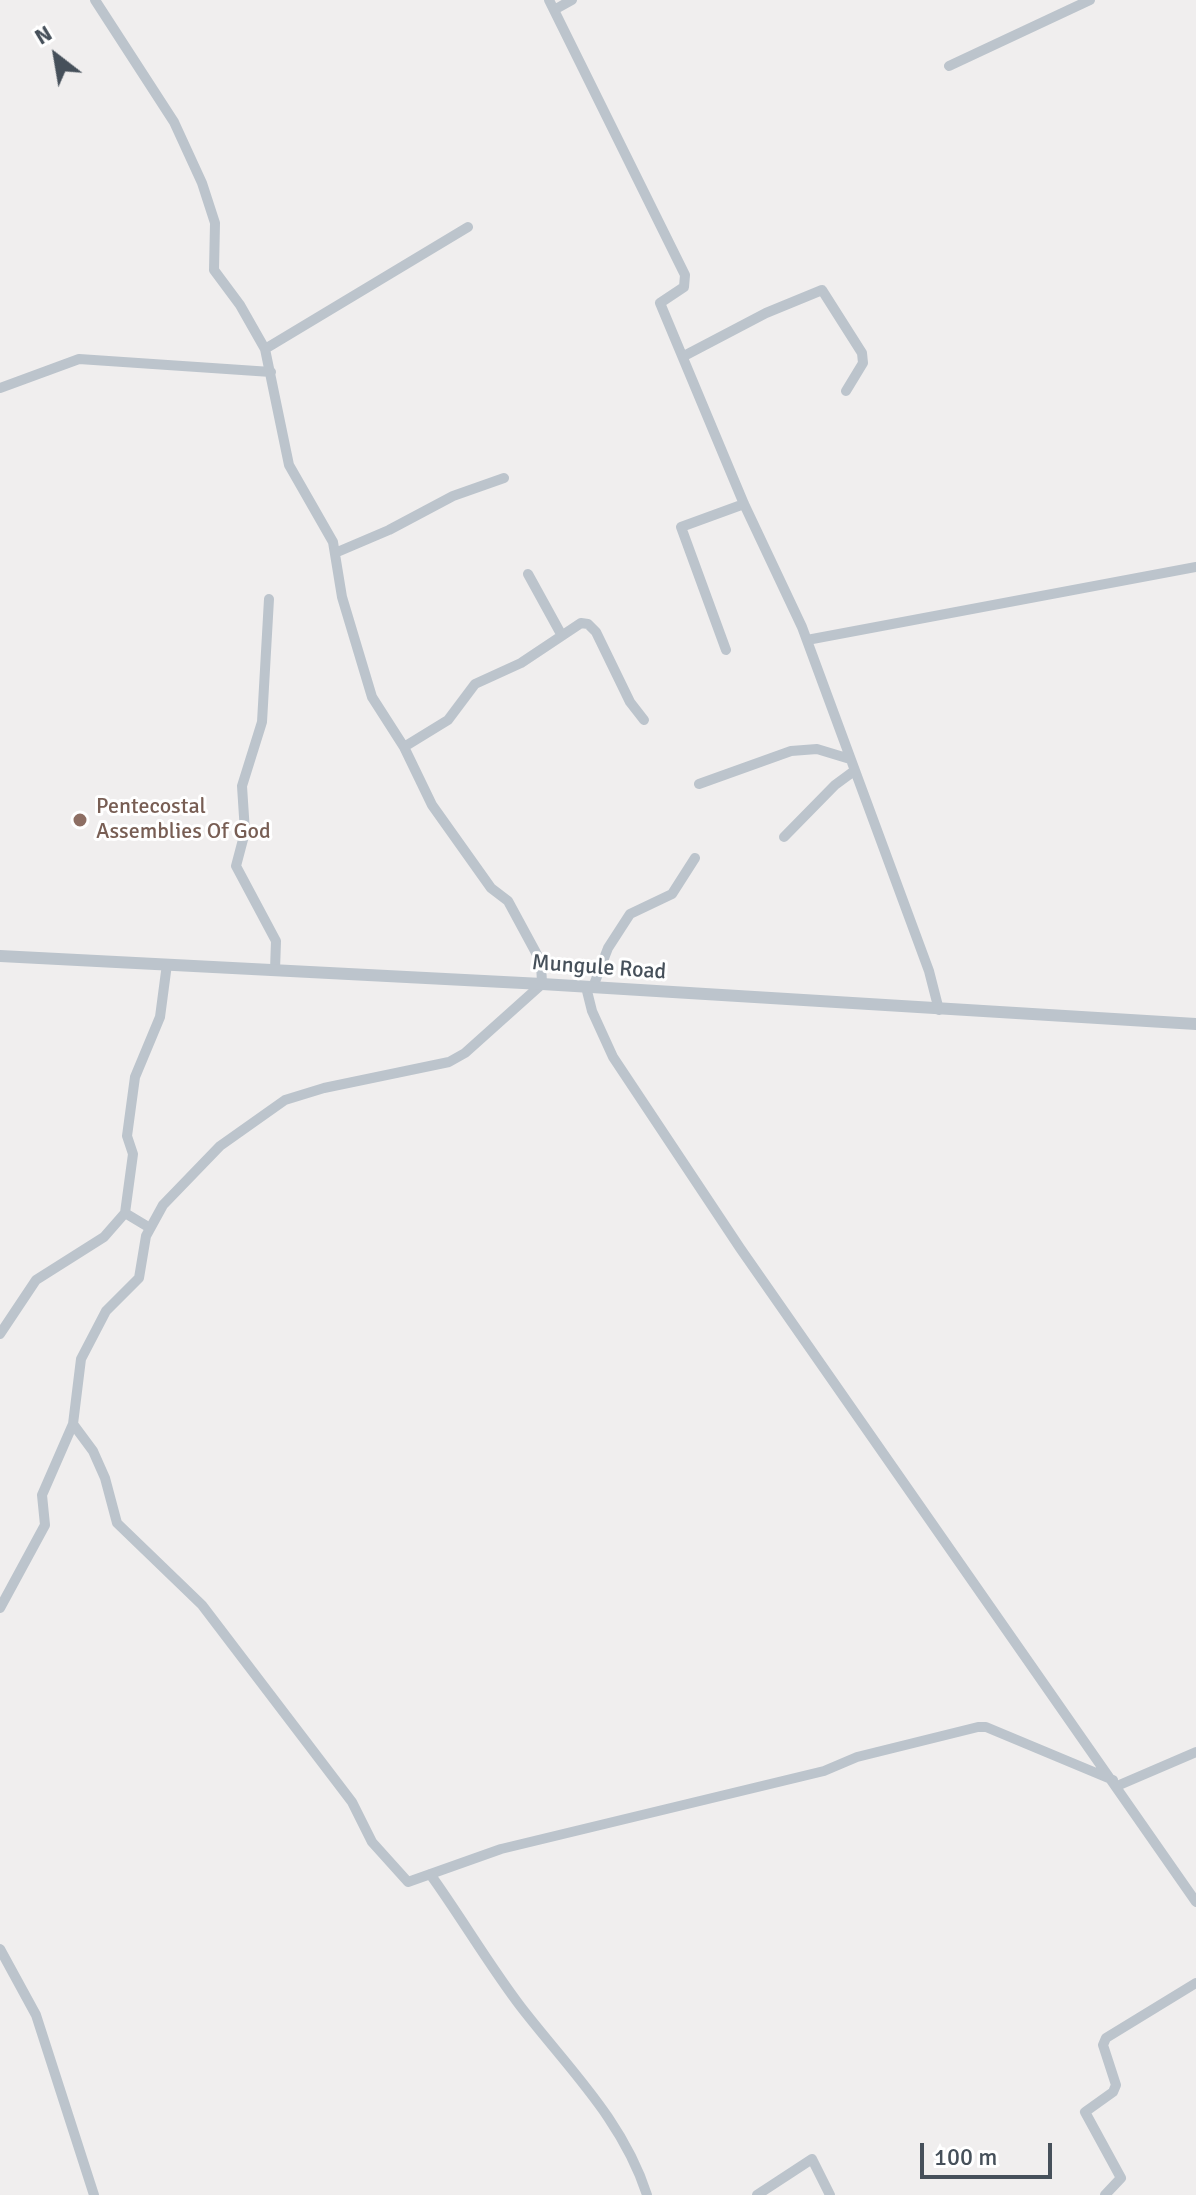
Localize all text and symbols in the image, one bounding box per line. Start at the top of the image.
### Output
north arrow [16,16,96,96]
text: N [30,19,57,51]
place label: Pentecostal Assemblies Of God [96,794,271,846]
marker: Pentecostal Assemblies Of God [71,811,89,829]
street label: Mungule Road [531,950,667,986]
scale bar [924,2127,1056,2177]
text: 100 m [934,2142,997,2172]

